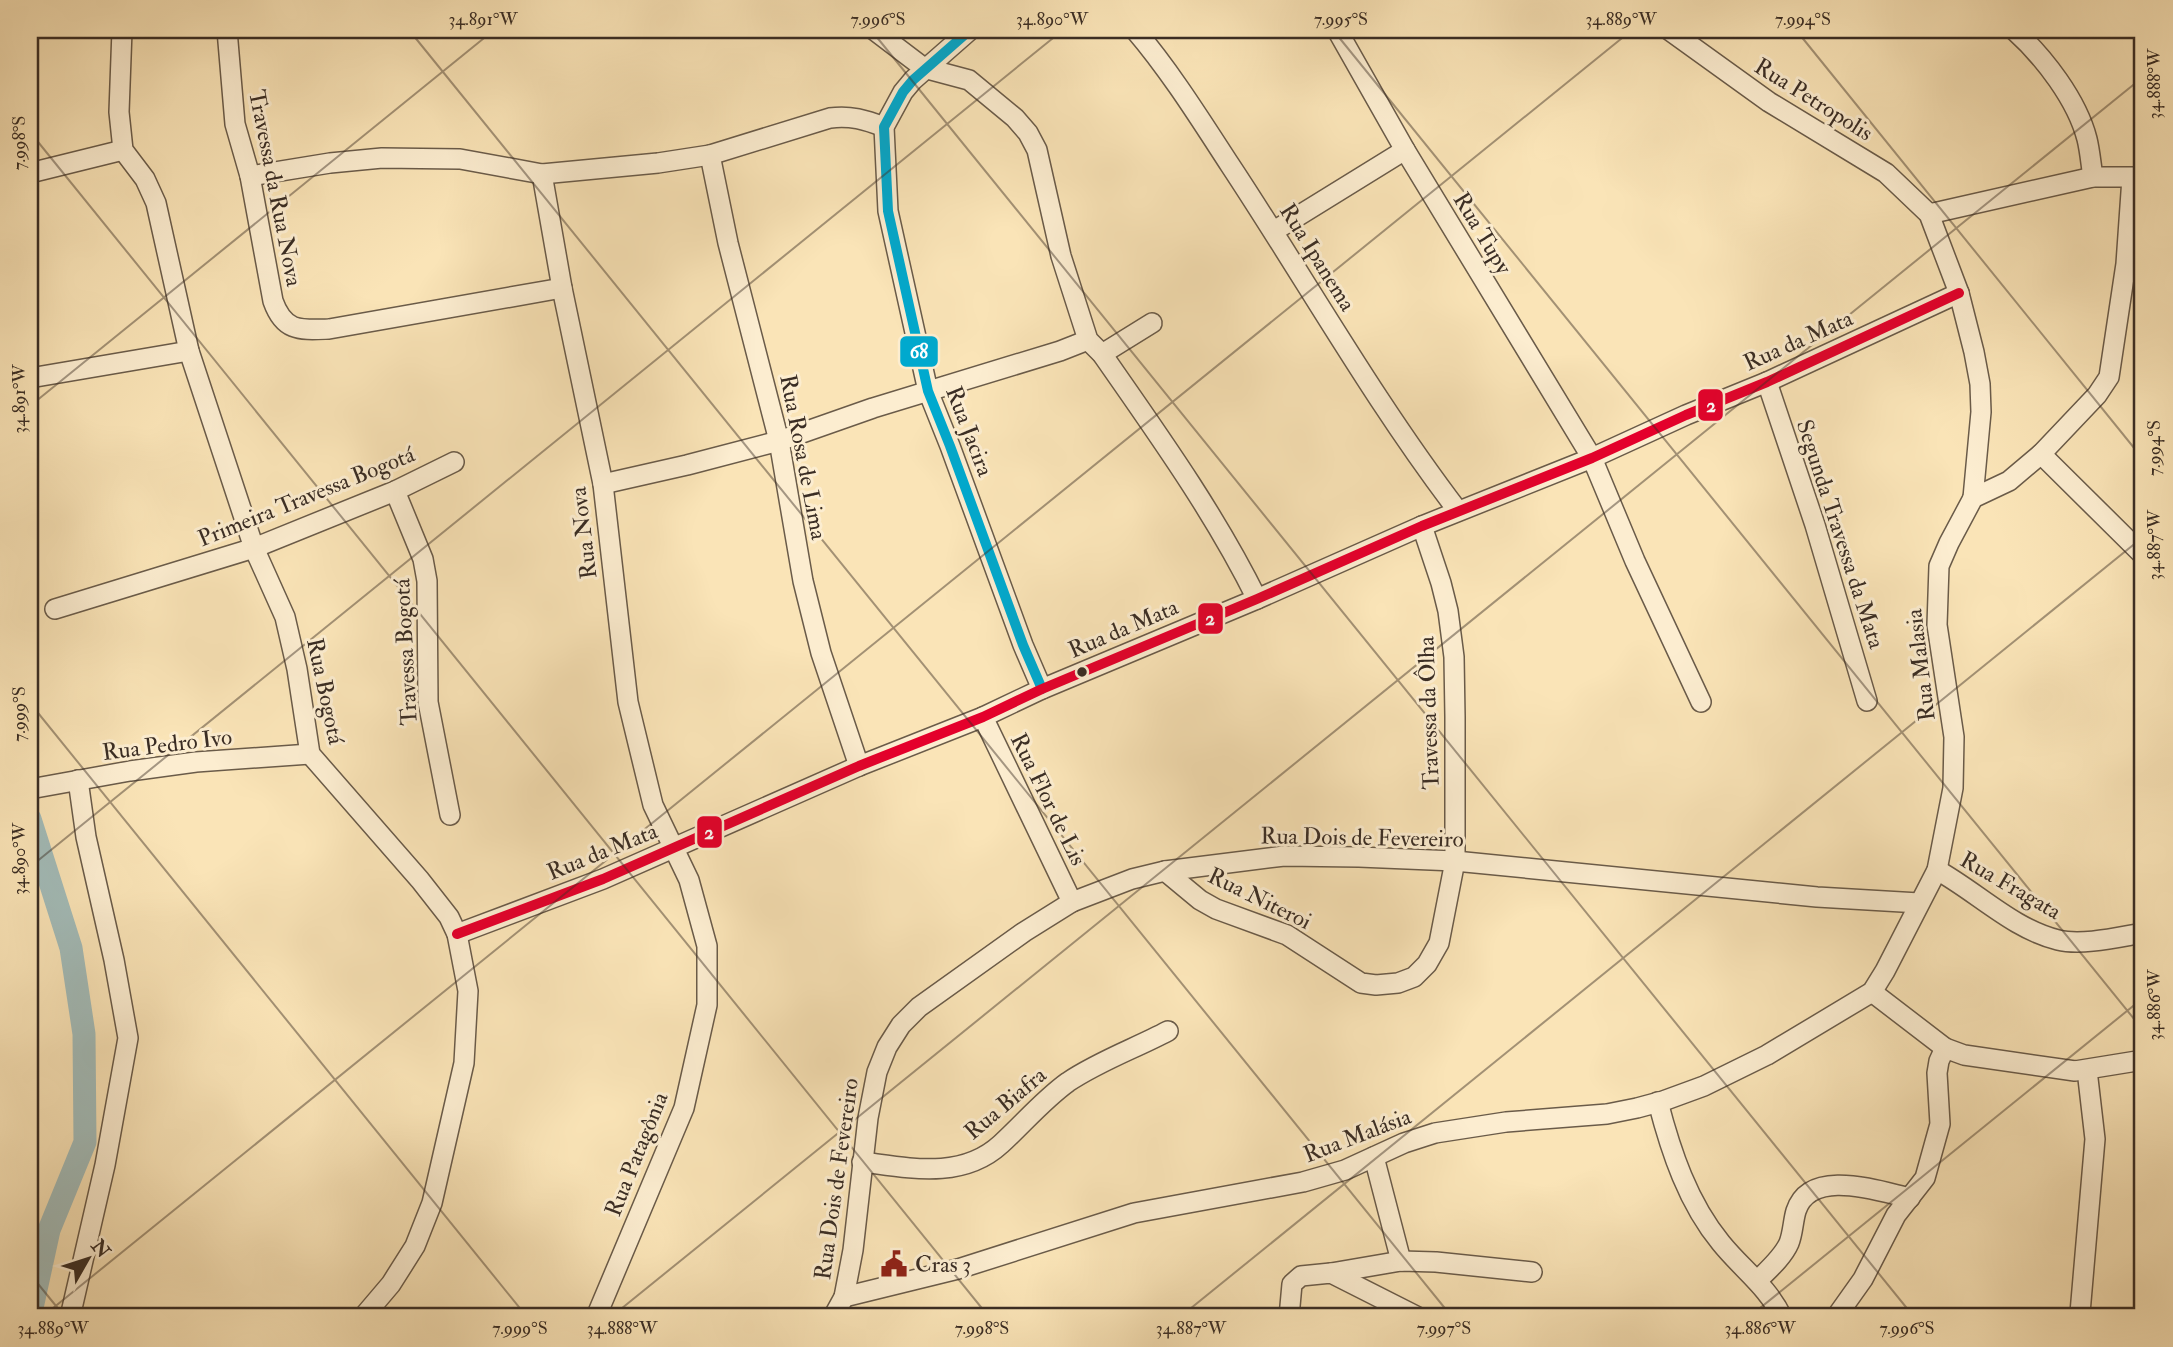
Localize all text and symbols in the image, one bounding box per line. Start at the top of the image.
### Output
text: 34.891°W [448,8,518,31]
text: 7.996°S [850,8,906,31]
text: 34.890°W [1016,8,1089,31]
text: 7.995°S [1314,8,1368,31]
text: 34.889°W [1585,8,1657,31]
text: 7.994°S [1775,8,1831,31]
text: 34.888°W [2143,48,2166,119]
street label: Rua Petropolis [1749,52,1878,148]
street label: Travessa da Rua Nova [242,87,309,290]
text: 7.998°S [8,116,31,170]
street label: Rua Tupy [1446,187,1519,281]
street label: Rua Ipanema [1272,198,1362,317]
street label: Rua da Mata [1739,303,1858,377]
line badge: 68 [899,335,939,368]
text: 68 [910,340,928,364]
text: 34.891°W [8,364,31,434]
street label: Rua Rosa de Lima [773,372,834,543]
street label: Rua Jacira [939,382,1000,481]
line badge: 2 [1697,388,1724,422]
text: 2 [1706,394,1716,418]
street label: Segunda Travessa da Mata [1790,416,1891,653]
text: 7.994°S [2143,420,2166,476]
street label: Primeira Travessa Bogotá [193,439,419,553]
street label: Rua Nova [563,485,604,581]
text: 34.887°W [2143,509,2166,580]
street label: Travessa Bogotá [387,577,424,726]
street label: Rua da Mata [1064,592,1183,665]
line badge: 2 [1197,602,1224,635]
text: 2 [1205,607,1215,631]
street label: Rua Malasia [1899,607,1942,723]
street label: Rua Bogotá [300,635,351,747]
street label: Travessa da Ôlha [1411,635,1446,790]
unlabelled marker [1075,665,1089,679]
text: 7.999°S [8,686,31,742]
street label: Rua Pedro Ivo [101,722,234,767]
street label: Rua Flor de Lis [1004,728,1093,870]
line badge: 2 [696,815,723,849]
street label: Rua da Mata [543,816,662,887]
text: 2 [704,821,714,845]
street label: Rua Dois de Fevereiro [1260,821,1464,854]
text: 34.890°W [8,822,31,895]
street label: Rua Fragata [1955,845,2067,926]
street label: Rua Niteroi [1203,861,1316,936]
text: 34.886°W [2143,969,2166,1041]
street label: Rua Biafra [958,1060,1053,1146]
street label: Rua Dois de Fevereiro [808,1076,865,1282]
street label: Rua Patagônia [598,1087,675,1221]
street label: Rua Malásia [1299,1102,1416,1169]
north arrow [52,1224,122,1294]
text: N [85,1234,116,1264]
public building icon: Cras 3 [879,1249,909,1279]
place label: Cras 3 [915,1250,971,1279]
text: 34.889°W [17,1317,89,1340]
text: 7.999°S [492,1317,548,1340]
text: 34.888°W [587,1317,658,1340]
text: 7.998°S [955,1317,1009,1340]
text: 34.887°W [1156,1317,1227,1340]
text: 7.997°S [1417,1317,1471,1340]
text: 34.886°W [1724,1317,1796,1340]
text: 7.996°S [1879,1317,1935,1340]

